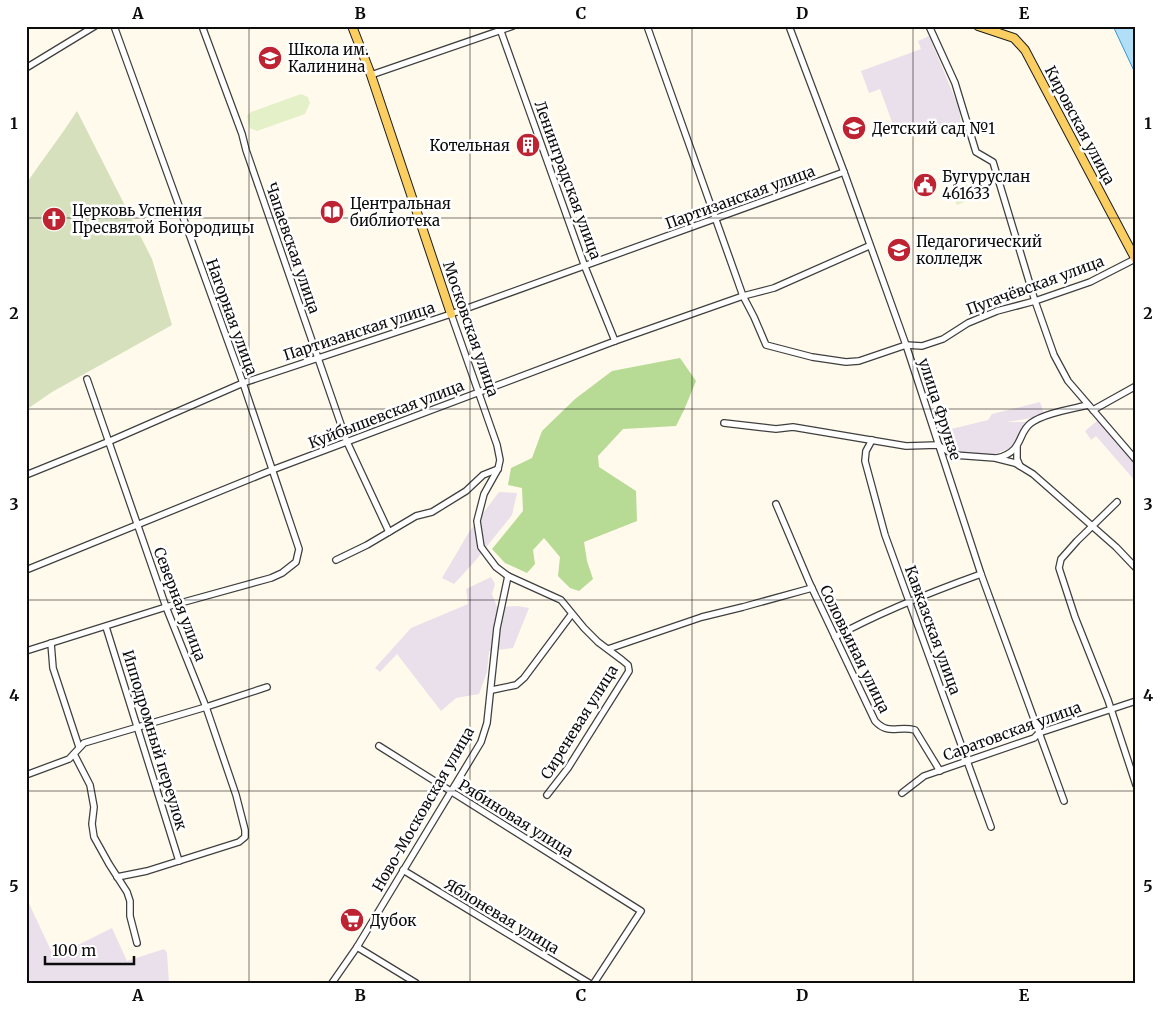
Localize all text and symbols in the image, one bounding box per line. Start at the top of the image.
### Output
text: A [131,3,144,23]
text: B [354,3,366,23]
text: C [576,3,586,23]
text: D [796,3,808,23]
text: E [1019,3,1030,23]
place label: Школа им. Калинина [288,40,369,76]
school or university icon: Школа им. Калинина [257,45,283,71]
street label: Кировская улица [1041,62,1119,188]
street label: Ленинградская улица [530,98,606,262]
text: 1 [10,113,18,133]
text: 1 [1144,113,1152,133]
school or university icon: Детский сад №1 [841,115,867,141]
place label: Детский сад №1 [872,119,995,138]
building icon: Котельная [515,132,541,158]
place label: Котельная [429,136,510,155]
street label: Партизанская улица [663,161,817,233]
place label: Бугуруслан 461633 [942,167,1030,203]
public building icon: Бугуруслан 461633 [912,172,938,198]
street label: Чапаевская улица [262,180,324,316]
place label: Центральная библиотека [350,194,451,230]
library icon: Центральная библиотека [319,199,345,225]
place label: Церковь Успения Пресвятой Богородицы [72,201,254,237]
church icon: Церковь Успения Пресвятой Богородицы [41,206,67,232]
place label: Педагогический колледж [916,232,1042,268]
school or university icon: Педагогический колледж [886,237,912,263]
street label: Пугачёвская улица [964,251,1106,319]
street label: Нагорная улица [202,256,262,378]
street label: Московская улица [439,259,503,399]
street label: Партизанская улица [281,298,437,364]
text: 2 [9,303,19,323]
text: 2 [1143,303,1153,323]
street label: улица Фрунзе [915,355,966,463]
street label: Куйбышевская улица [306,376,466,452]
text: 3 [9,494,19,514]
text: 3 [1143,494,1153,514]
street label: Северная улица [150,544,210,664]
street label: Кавказская улица [901,563,965,697]
street label: Соловьиная улица [816,582,894,716]
street label: Ипподромный переулок [119,648,192,833]
street label: Сиреневая улица [536,661,622,783]
text: 4 [9,685,19,705]
text: 4 [1143,685,1153,705]
street label: Саратовская улица [940,697,1084,765]
street label: Ново-Московская улица [368,723,478,895]
street label: Рябиновая улица [455,775,577,861]
street label: Яблоневая улица [441,874,563,958]
text: 5 [9,876,19,896]
text: 5 [1143,876,1153,896]
supermarket icon: Дубок [339,907,365,933]
place label: Дубок [370,911,417,930]
scale bar [45,934,134,966]
text: 100 m [52,941,96,960]
text: A [131,985,144,1005]
text: B [354,985,366,1005]
text: C [576,985,586,1005]
text: D [796,985,808,1005]
text: E [1019,985,1030,1005]

